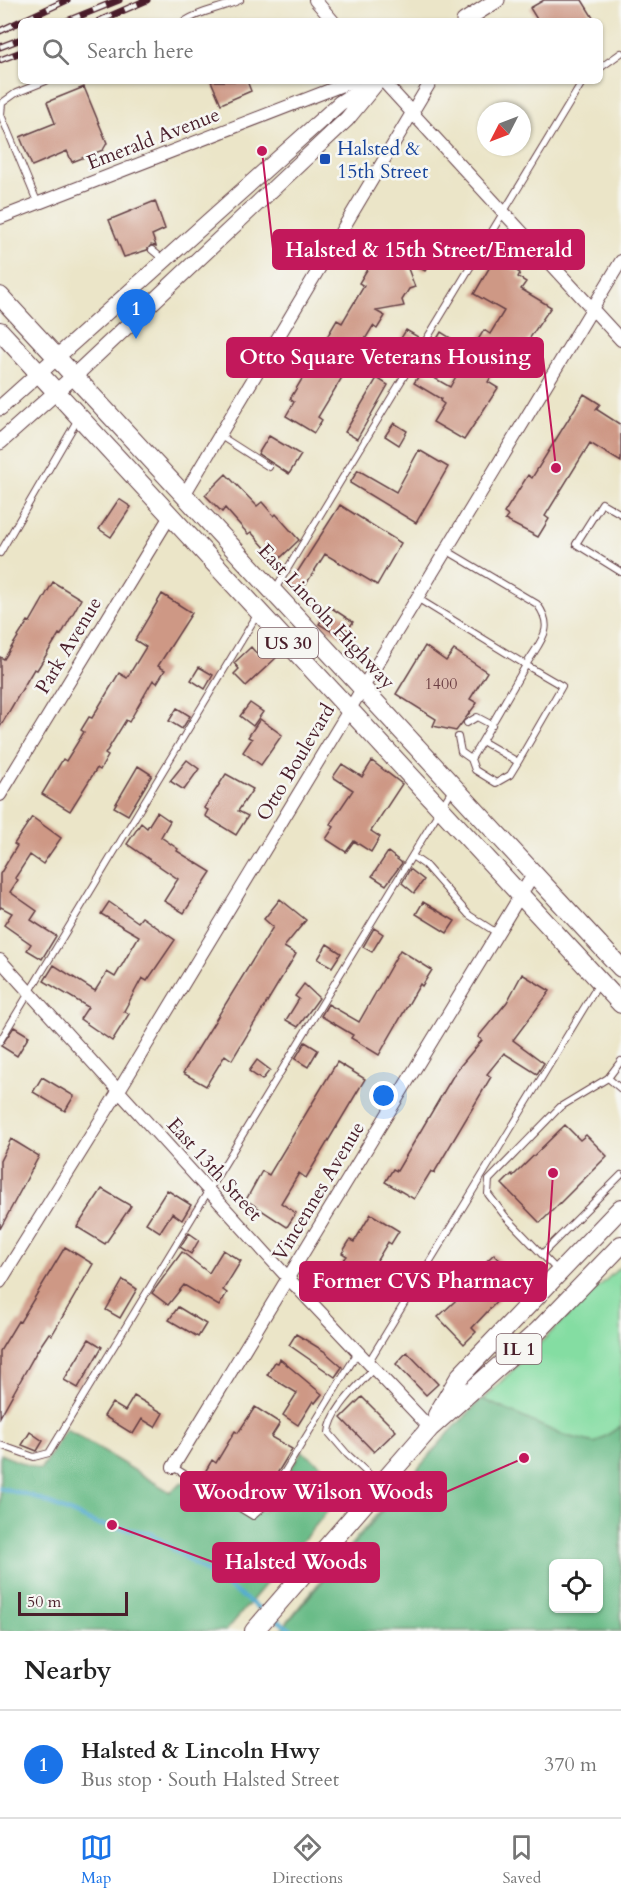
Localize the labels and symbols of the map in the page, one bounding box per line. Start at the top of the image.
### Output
street label: Emerald Avenue [83,101,223,176]
north arrow [477,102,531,156]
place label: Halsted & 15th Street [337,135,429,185]
marker: Halsted & 15th Street [318,152,332,166]
callout: Halsted & 15th Street/Emerald [273,230,584,269]
text: Halsted & 15th Street/Emerald [285,236,573,265]
pin: 1 [116,290,156,339]
callout: Otto Square Veterans Housing [227,338,543,377]
text: Otto Square Veterans Housing [239,343,531,372]
street label: East Lincoln Highway [252,538,402,695]
street label: Park Avenue [29,592,108,699]
road number: US 30 [258,628,318,658]
house number: 1400 [425,673,457,695]
street label: Otto Boulevard [250,698,341,826]
your location [369,1081,398,1110]
street label: East 13th Street [161,1112,269,1227]
street label: Vincennes Avenue [266,1116,371,1266]
callout: Former CVS Pharmacy [300,1262,546,1301]
text: Former CVS Pharmacy [312,1267,534,1296]
road number: IL 1 [496,1334,542,1364]
callout: Woodrow Wilson Woods [181,1472,446,1511]
text: Woodrow Wilson Woods [192,1478,433,1507]
callout: Halsted Woods [213,1543,379,1582]
text: Halsted Woods [225,1548,367,1577]
scale bar [18,1589,128,1616]

